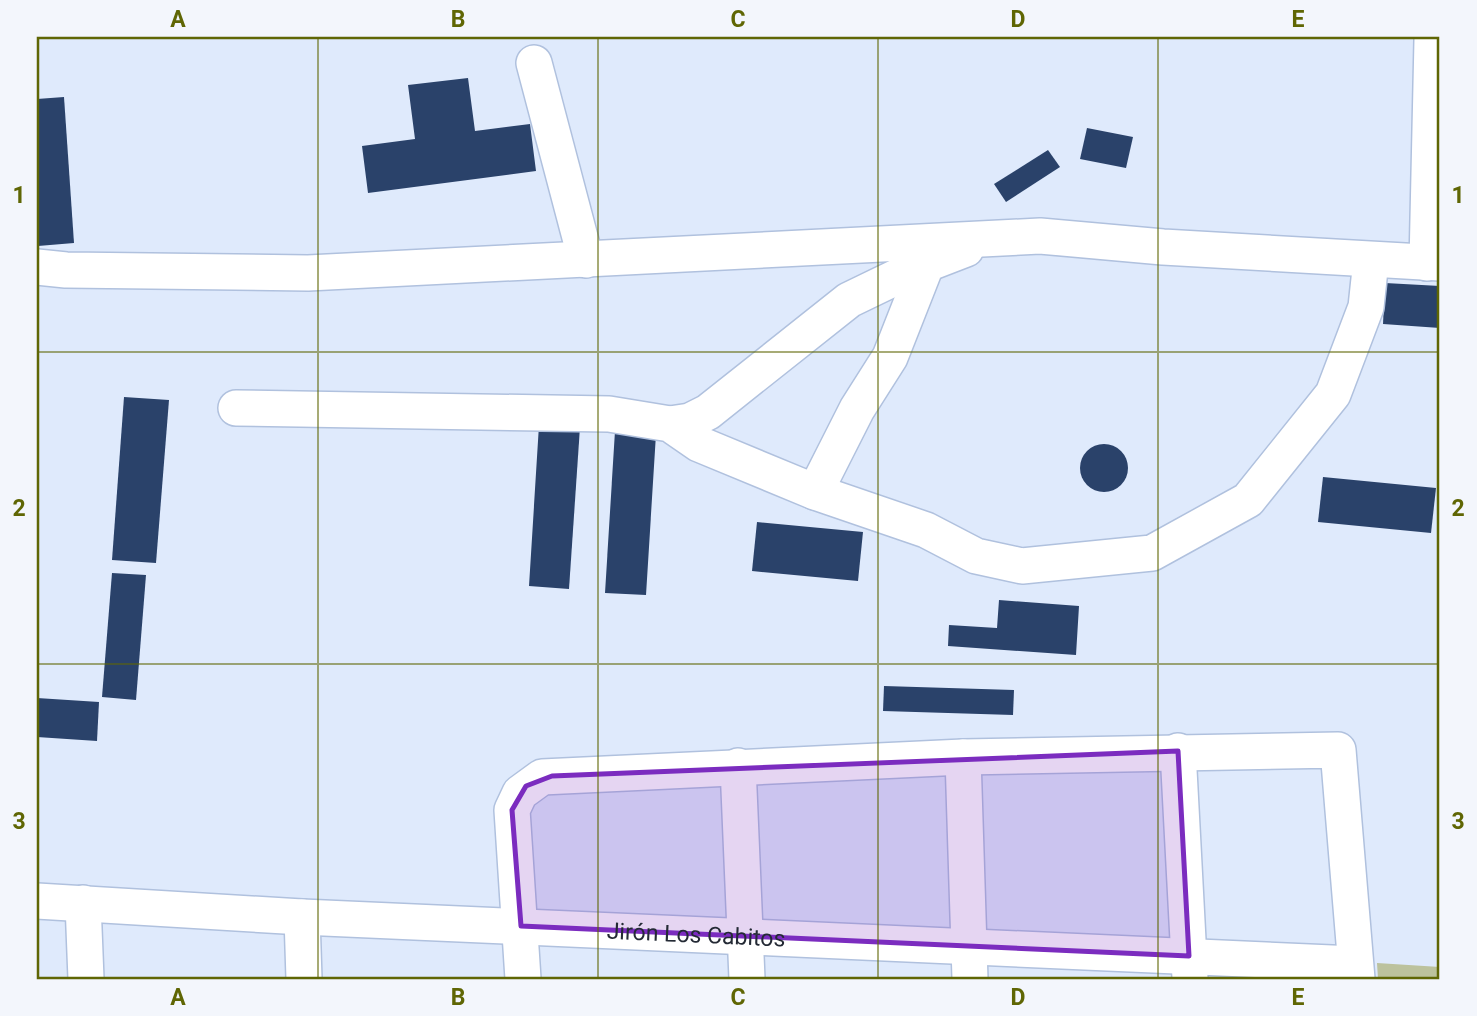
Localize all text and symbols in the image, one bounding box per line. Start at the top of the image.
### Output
text: A [170,6,186,33]
text: B [451,6,465,33]
text: C [730,6,746,33]
text: D [1011,6,1025,33]
text: E [1292,6,1305,33]
text: 1 [12,182,26,209]
text: 1 [1451,182,1465,209]
text: 2 [12,495,26,522]
text: 2 [1451,495,1465,522]
text: 3 [12,808,26,835]
text: 3 [1451,808,1465,835]
street label: Jirón Los Cabitos [606,918,786,953]
text: A [170,984,186,1011]
text: B [451,984,465,1011]
text: C [730,984,746,1011]
text: D [1011,984,1025,1011]
text: E [1292,984,1305,1011]

